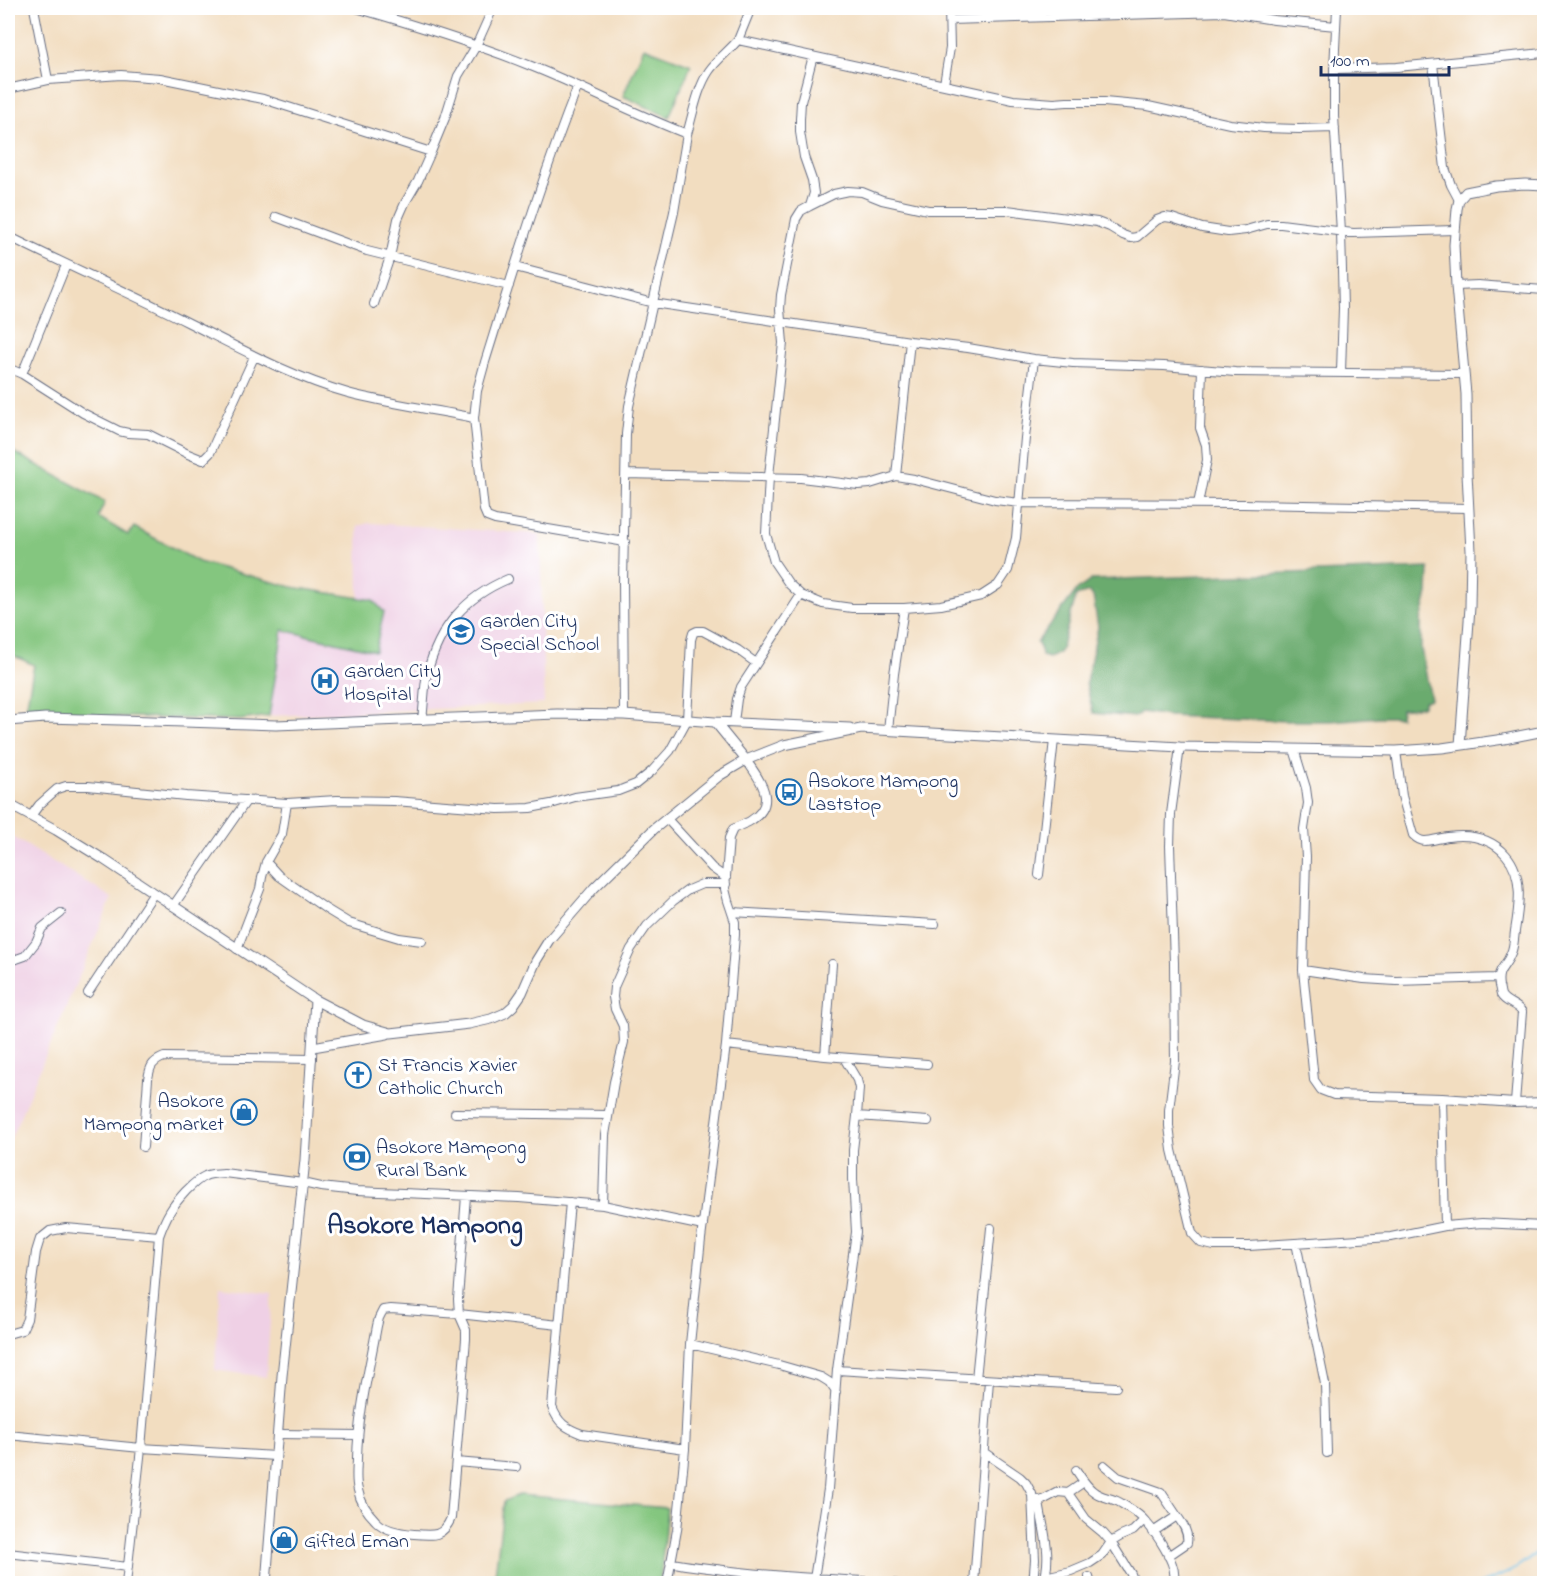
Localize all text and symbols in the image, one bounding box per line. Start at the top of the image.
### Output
scale bar [1321,39,1448,77]
text: 100 m [1330,49,1370,75]
place label: Garden City Special School [480,608,599,660]
school or university icon: Garden City Special School [446,616,476,646]
place label: Garden City Hospital [344,658,441,710]
hospital icon: Garden City Hospital [310,666,340,696]
place label: Asokore Mampong Laststop [808,768,958,820]
bus stop icon: Asokore Mampong Laststop [774,777,804,807]
place label: St Francis Xavier Catholic Church [378,1052,518,1104]
church icon: St Francis Xavier Catholic Church [343,1060,373,1090]
place label: Asokore Mampong market [83,1088,224,1141]
shop icon: Asokore Mampong market [229,1097,259,1127]
place label: Asokore Mampong Rural Bank [376,1134,526,1186]
bank icon: Asokore Mampong Rural Bank [342,1142,372,1172]
district label: Asokore Mampong [327,1208,523,1247]
shop icon: Gifted Eman [269,1525,299,1555]
place label: Gifted Eman [304,1528,409,1557]

